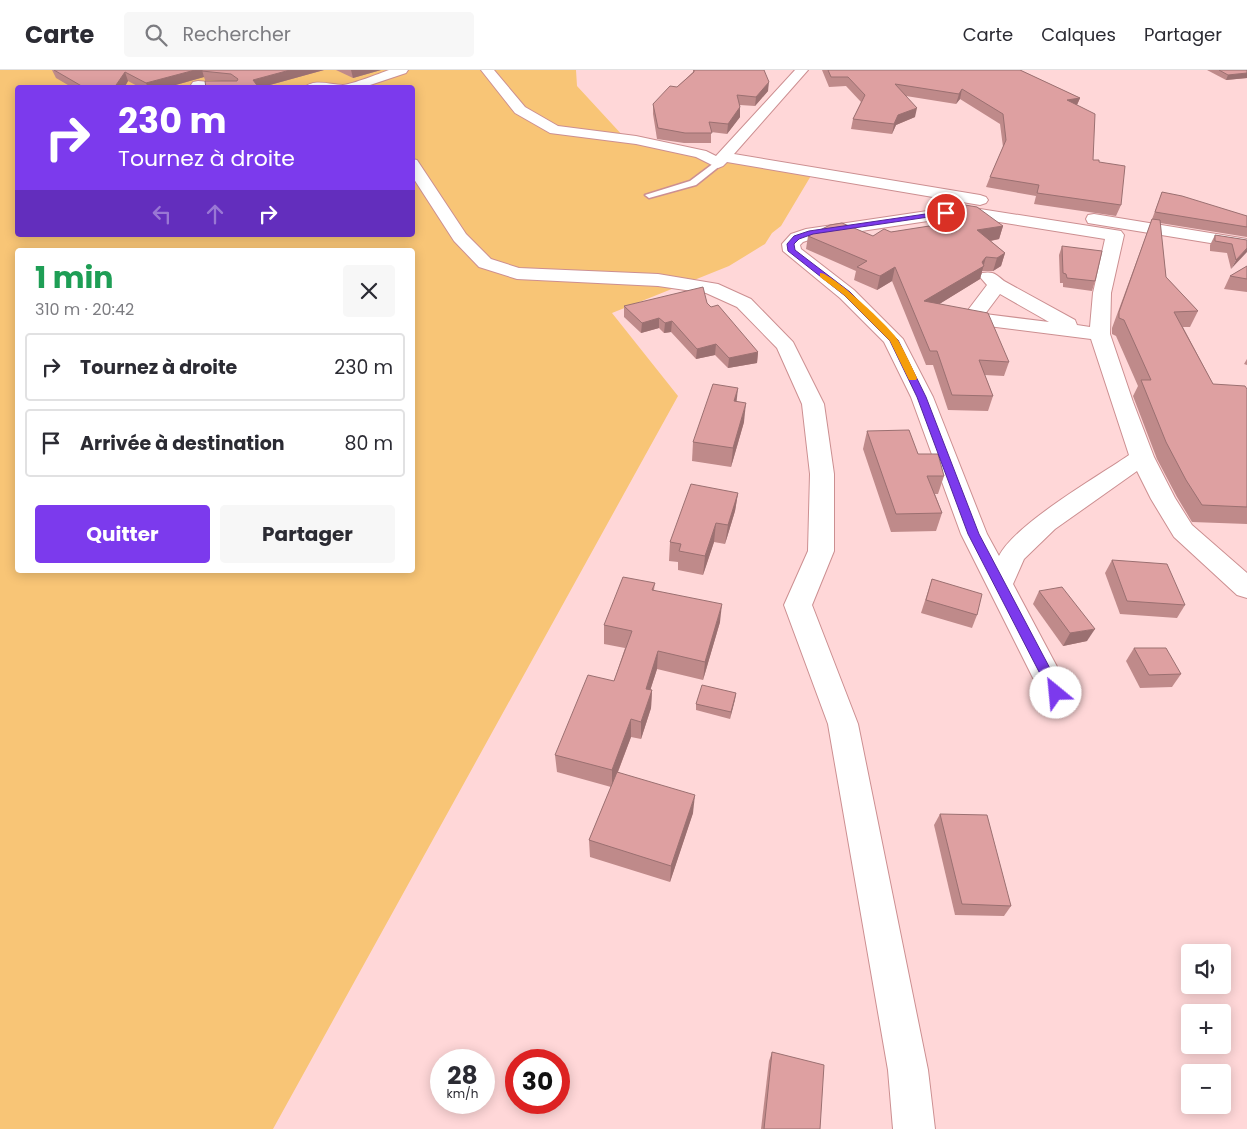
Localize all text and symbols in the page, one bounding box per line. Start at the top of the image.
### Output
search box [124,12,474,57]
text: Carte [25,18,94,51]
icon: search [142,21,170,49]
text: Rechercher [182,21,291,48]
text: Carte [963,22,1013,47]
text: Calques [1041,22,1116,47]
text: Partager [1144,22,1222,47]
text: 230 m [118,96,226,145]
icon: right [35,105,100,170]
text: Tournez à droite [118,143,295,174]
pin [925,192,967,234]
icon: arrive [932,199,960,227]
icon: left [148,200,176,228]
icon: ahead [201,200,229,228]
icon: right [254,200,282,228]
text: 1 min [35,256,113,299]
button: close [343,265,395,317]
text: 310 m · 20:42 [35,298,134,321]
icon: right [37,353,65,381]
text: Tournez à droite [80,354,237,381]
text: 230 m [334,354,393,381]
icon: arrive [37,429,65,457]
text: Arrivée à destination [80,430,285,457]
text: 80 m [344,430,393,457]
button: Quitter [35,505,210,563]
button: Partager [220,505,395,563]
position arrow [1029,666,1081,718]
map controls [1181,944,1231,1114]
button: sound [1181,944,1231,994]
button: + [1181,1004,1231,1054]
speed limit sign: 30 [505,1049,570,1114]
text: 28 [447,1058,478,1093]
button: − [1181,1064,1231,1114]
text: km/h [447,1085,478,1102]

